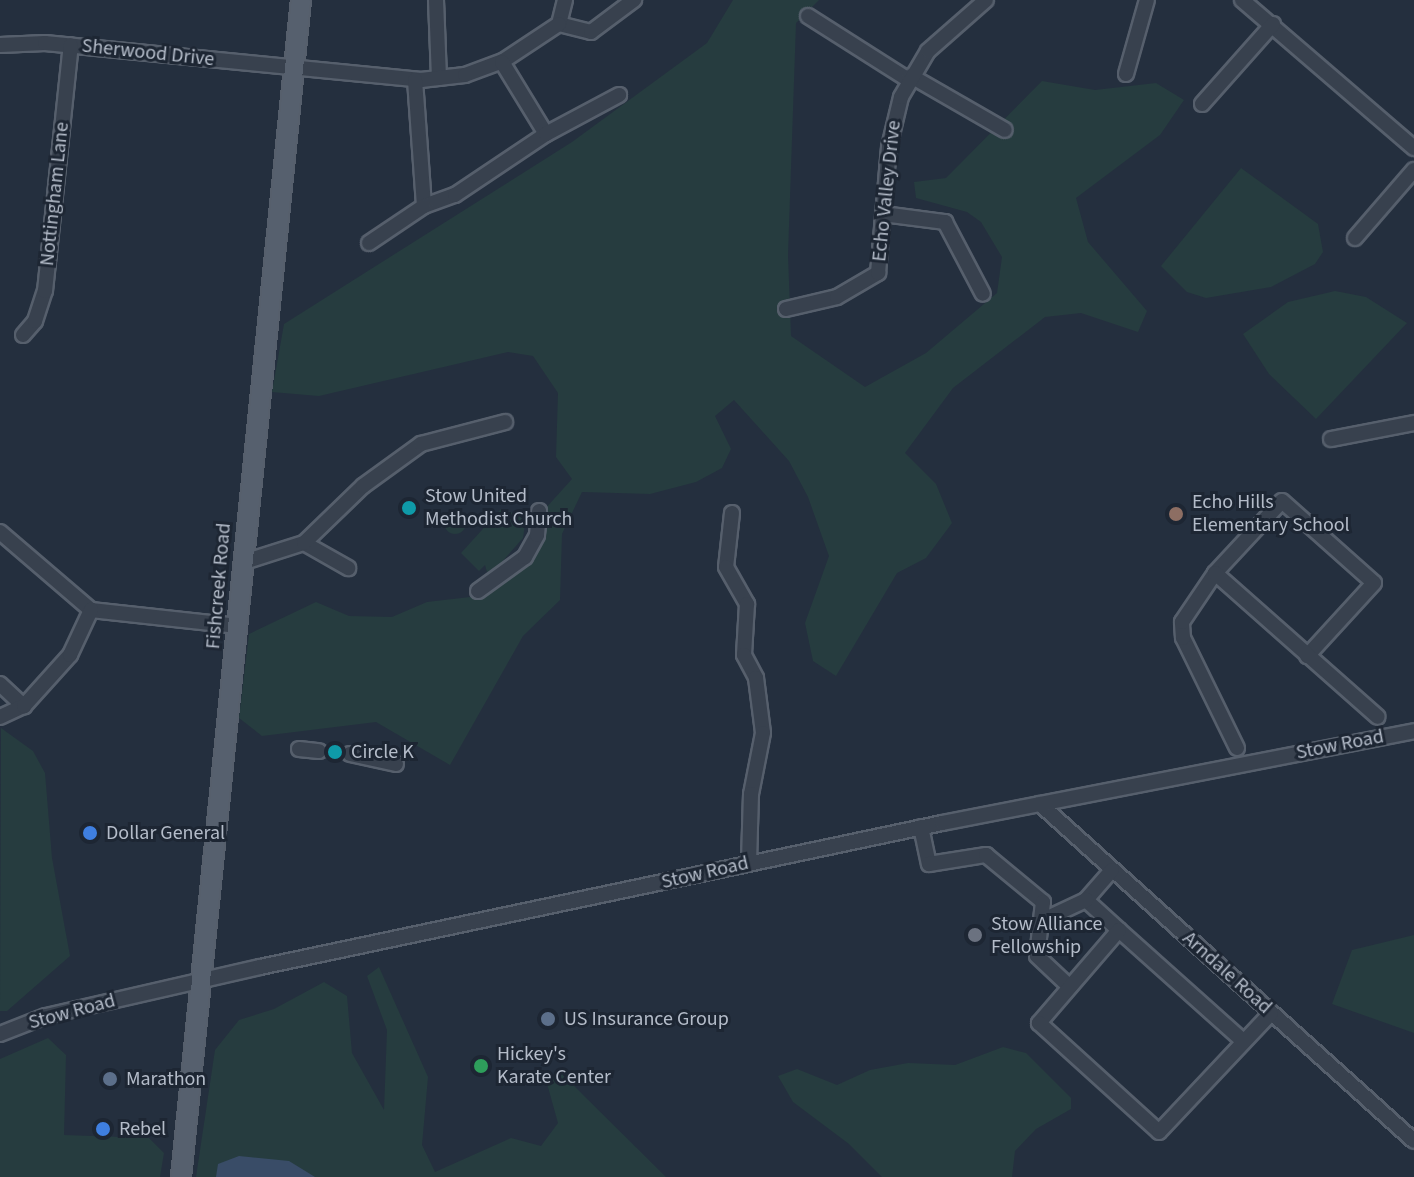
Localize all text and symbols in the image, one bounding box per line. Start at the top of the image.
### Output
street label: Sherwood Drive [80,34,216,72]
street label: Echo Valley Drive [868,119,906,263]
street label: Nottingham Lane [36,121,74,267]
place label: Stow United Methodist Church [425,484,572,531]
place label: Echo Hills Elementary School [1192,490,1350,537]
marker: Stow United Methodist Church [400,499,418,517]
marker: Echo Hills Elementary School [1167,505,1185,523]
street label: Fishcreek Road [202,522,236,650]
street label: Stow Road [1294,725,1386,765]
place label: Circle K [351,740,414,764]
marker: Circle K [326,743,344,761]
place label: Dollar General [106,821,225,845]
marker: Dollar General [81,824,99,842]
street label: Stow Road [659,851,751,895]
place label: Stow Alliance Fellowship [991,912,1102,959]
marker: Stow Alliance Fellowship [966,926,984,944]
street label: Arndale Road [1177,927,1277,1019]
street label: Stow Road [26,989,118,1035]
place label: US Insurance Group [564,1007,729,1031]
marker: US Insurance Group [539,1010,557,1028]
place label: Hickey's Karate Center [497,1042,611,1089]
marker: Hickey's Karate Center [472,1057,490,1075]
place label: Marathon [126,1067,206,1091]
marker: Marathon [101,1070,119,1088]
place label: Rebel [119,1117,166,1141]
marker: Rebel [94,1120,112,1138]

